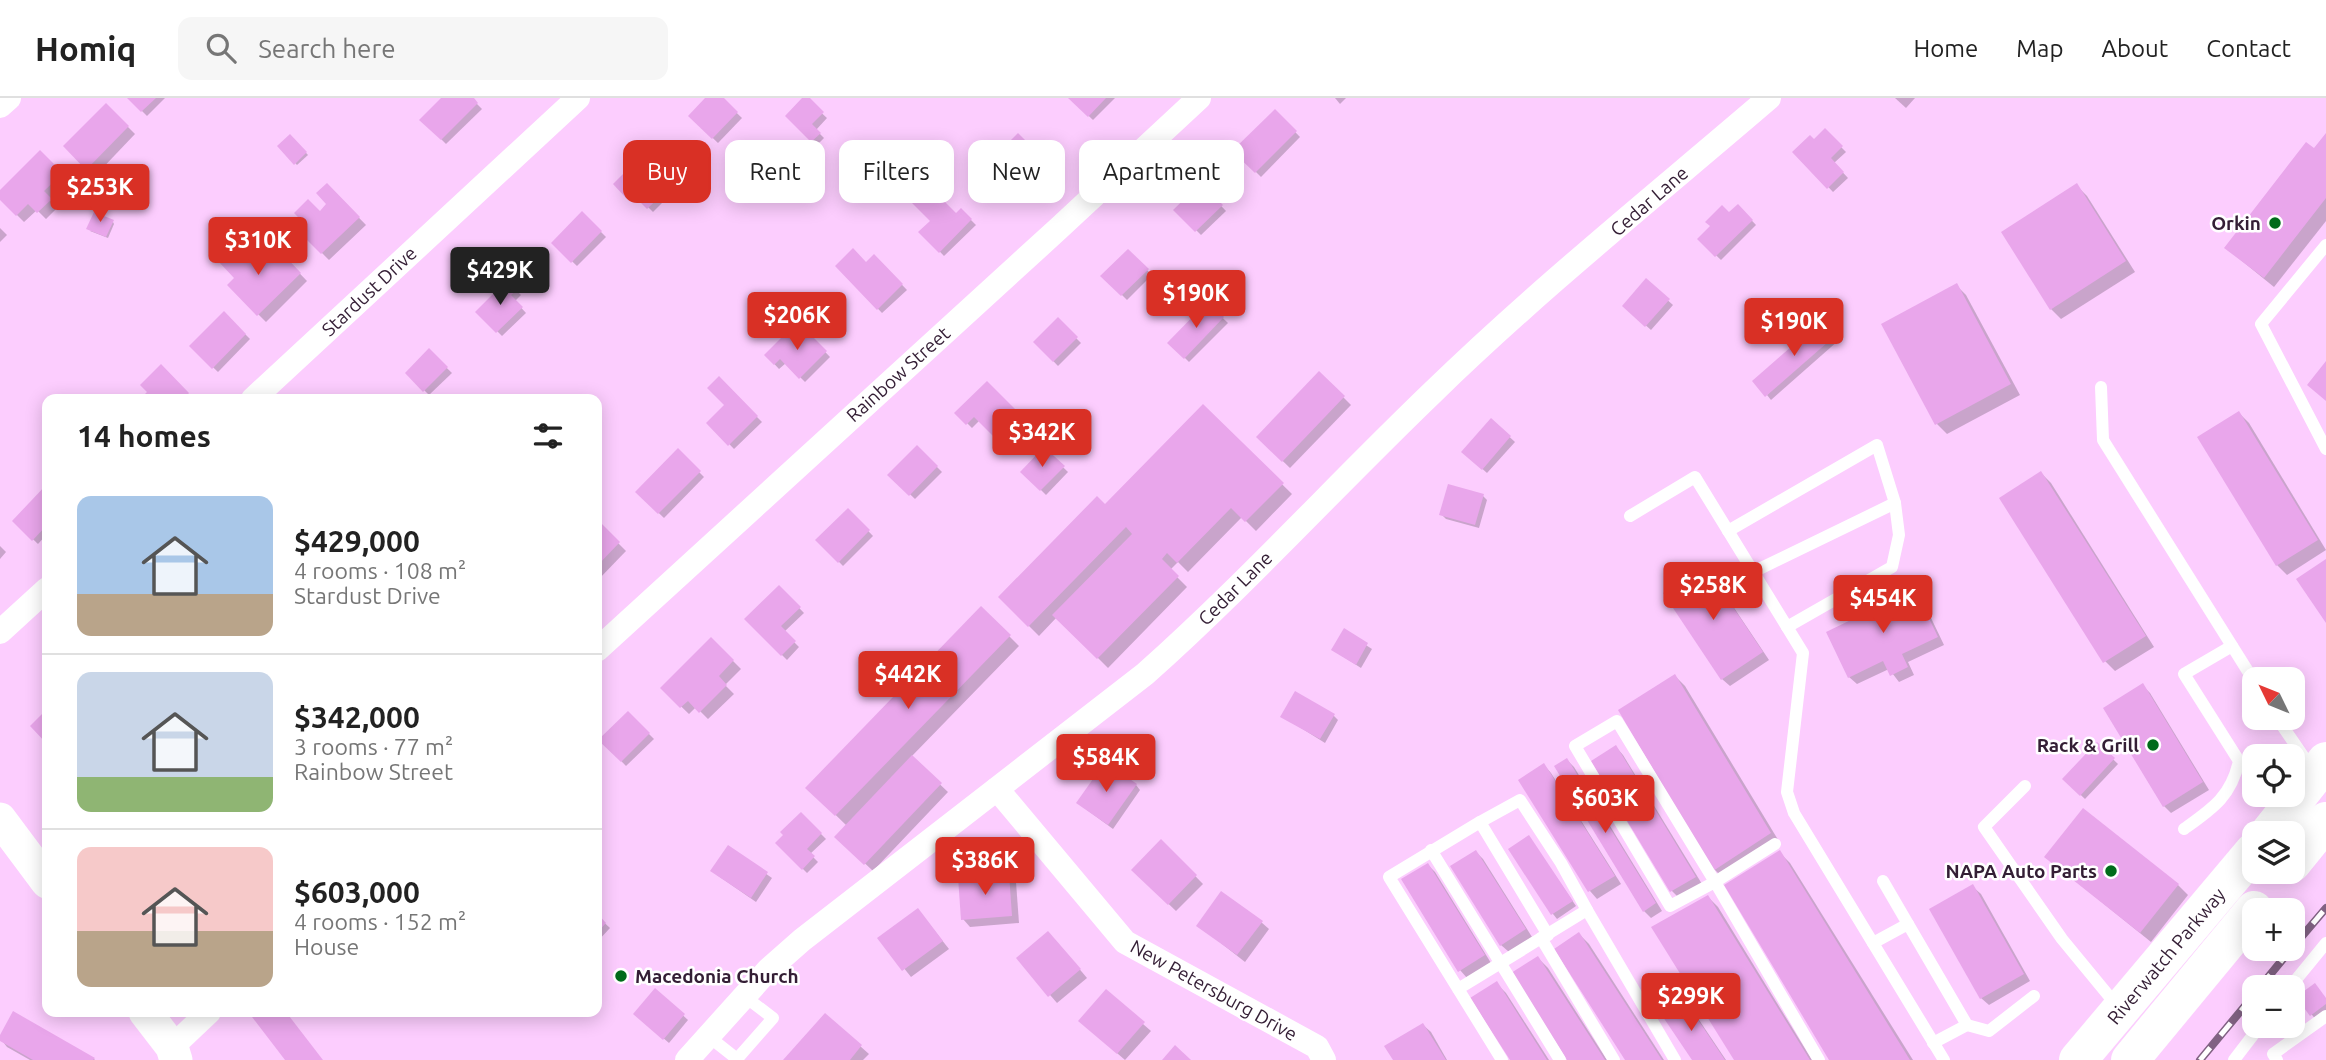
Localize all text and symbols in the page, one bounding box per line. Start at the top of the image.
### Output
search box [178,17,668,80]
icon: search [202,29,240,67]
text: Homiq [35,30,136,67]
text: Search here [258,34,396,63]
text: Home [1913,35,1978,62]
text: Map [2016,35,2063,62]
text: About [2101,35,2168,62]
text: Contact [2206,35,2291,62]
chip: Buy [623,140,711,203]
chip: Rent [725,140,825,203]
chip: Filters [839,140,954,203]
chip: New [968,140,1065,203]
chip: Apartment [1079,140,1244,203]
street label: Cedar Lane [1606,161,1692,241]
pin: $253K [51,164,149,224]
text: $253K [66,174,134,199]
place label: Orkin [2211,212,2261,234]
marker: Orkin [2267,215,2283,231]
pin: $310K [209,218,307,277]
text: $310K [224,227,292,252]
street label: Stardust Drive [317,242,421,340]
pin: $429K [451,248,549,307]
text: $429K [466,257,534,282]
pin: $190K [1147,271,1245,330]
text: $190K [1162,280,1230,305]
pin: $206K [748,292,846,352]
pin: $190K [1745,299,1843,358]
text: $206K [763,302,831,327]
text: $190K [1760,308,1828,333]
street label: Rainbow Street [842,322,955,426]
pin: $342K [993,410,1091,469]
icon: filters [529,417,567,455]
text: 14 homes [77,419,211,453]
text: $342K [1008,419,1076,444]
icon: home [133,524,217,608]
text: $429,000 [294,524,420,558]
street label: Cedar Lane [1194,547,1276,629]
text: 4 rooms · 108 m² [294,558,466,583]
pin: $258K [1664,562,1762,622]
text: $258K [1679,572,1747,597]
pin: $454K [1834,575,1932,635]
text: Stardust Drive [294,583,441,608]
text: $454K [1849,585,1917,610]
pin: $442K [859,652,957,711]
text: $442K [874,661,942,686]
north arrow [2242,667,2305,730]
map controls [2242,667,2305,1038]
icon: home [133,700,217,784]
text: $342,000 [294,700,420,734]
text: 3 rooms · 77 m² [294,734,453,759]
pin: $584K [1057,734,1155,794]
place label: Rack & Grill [2037,734,2139,756]
marker: Rack & Grill [2145,737,2161,753]
text: $584K [1072,744,1140,769]
button: locate [2242,744,2305,807]
text: Rainbow Street [294,759,453,784]
pin: $603K [1556,776,1654,835]
text: $603K [1571,785,1639,810]
button: layers [2242,821,2305,884]
pin: $386K [936,838,1034,897]
text: $386K [951,847,1019,872]
place label: NAPA Auto Parts [1945,860,2097,882]
marker: NAPA Auto Parts [2103,863,2119,879]
icon: home [133,875,217,959]
text: $603,000 [294,875,420,909]
street label: Riverwatch Parkway [2103,883,2229,1029]
button: + [2242,898,2305,961]
text: 4 rooms · 152 m² [294,909,466,934]
text: House [294,934,359,959]
street label: New Petersburg Drive [1127,935,1301,1045]
place label: Macedonia Church [635,965,799,987]
marker: Macedonia Church [613,968,629,984]
pin: $299K [1642,974,1740,1033]
button: − [2242,975,2305,1038]
text: $299K [1657,983,1725,1008]

